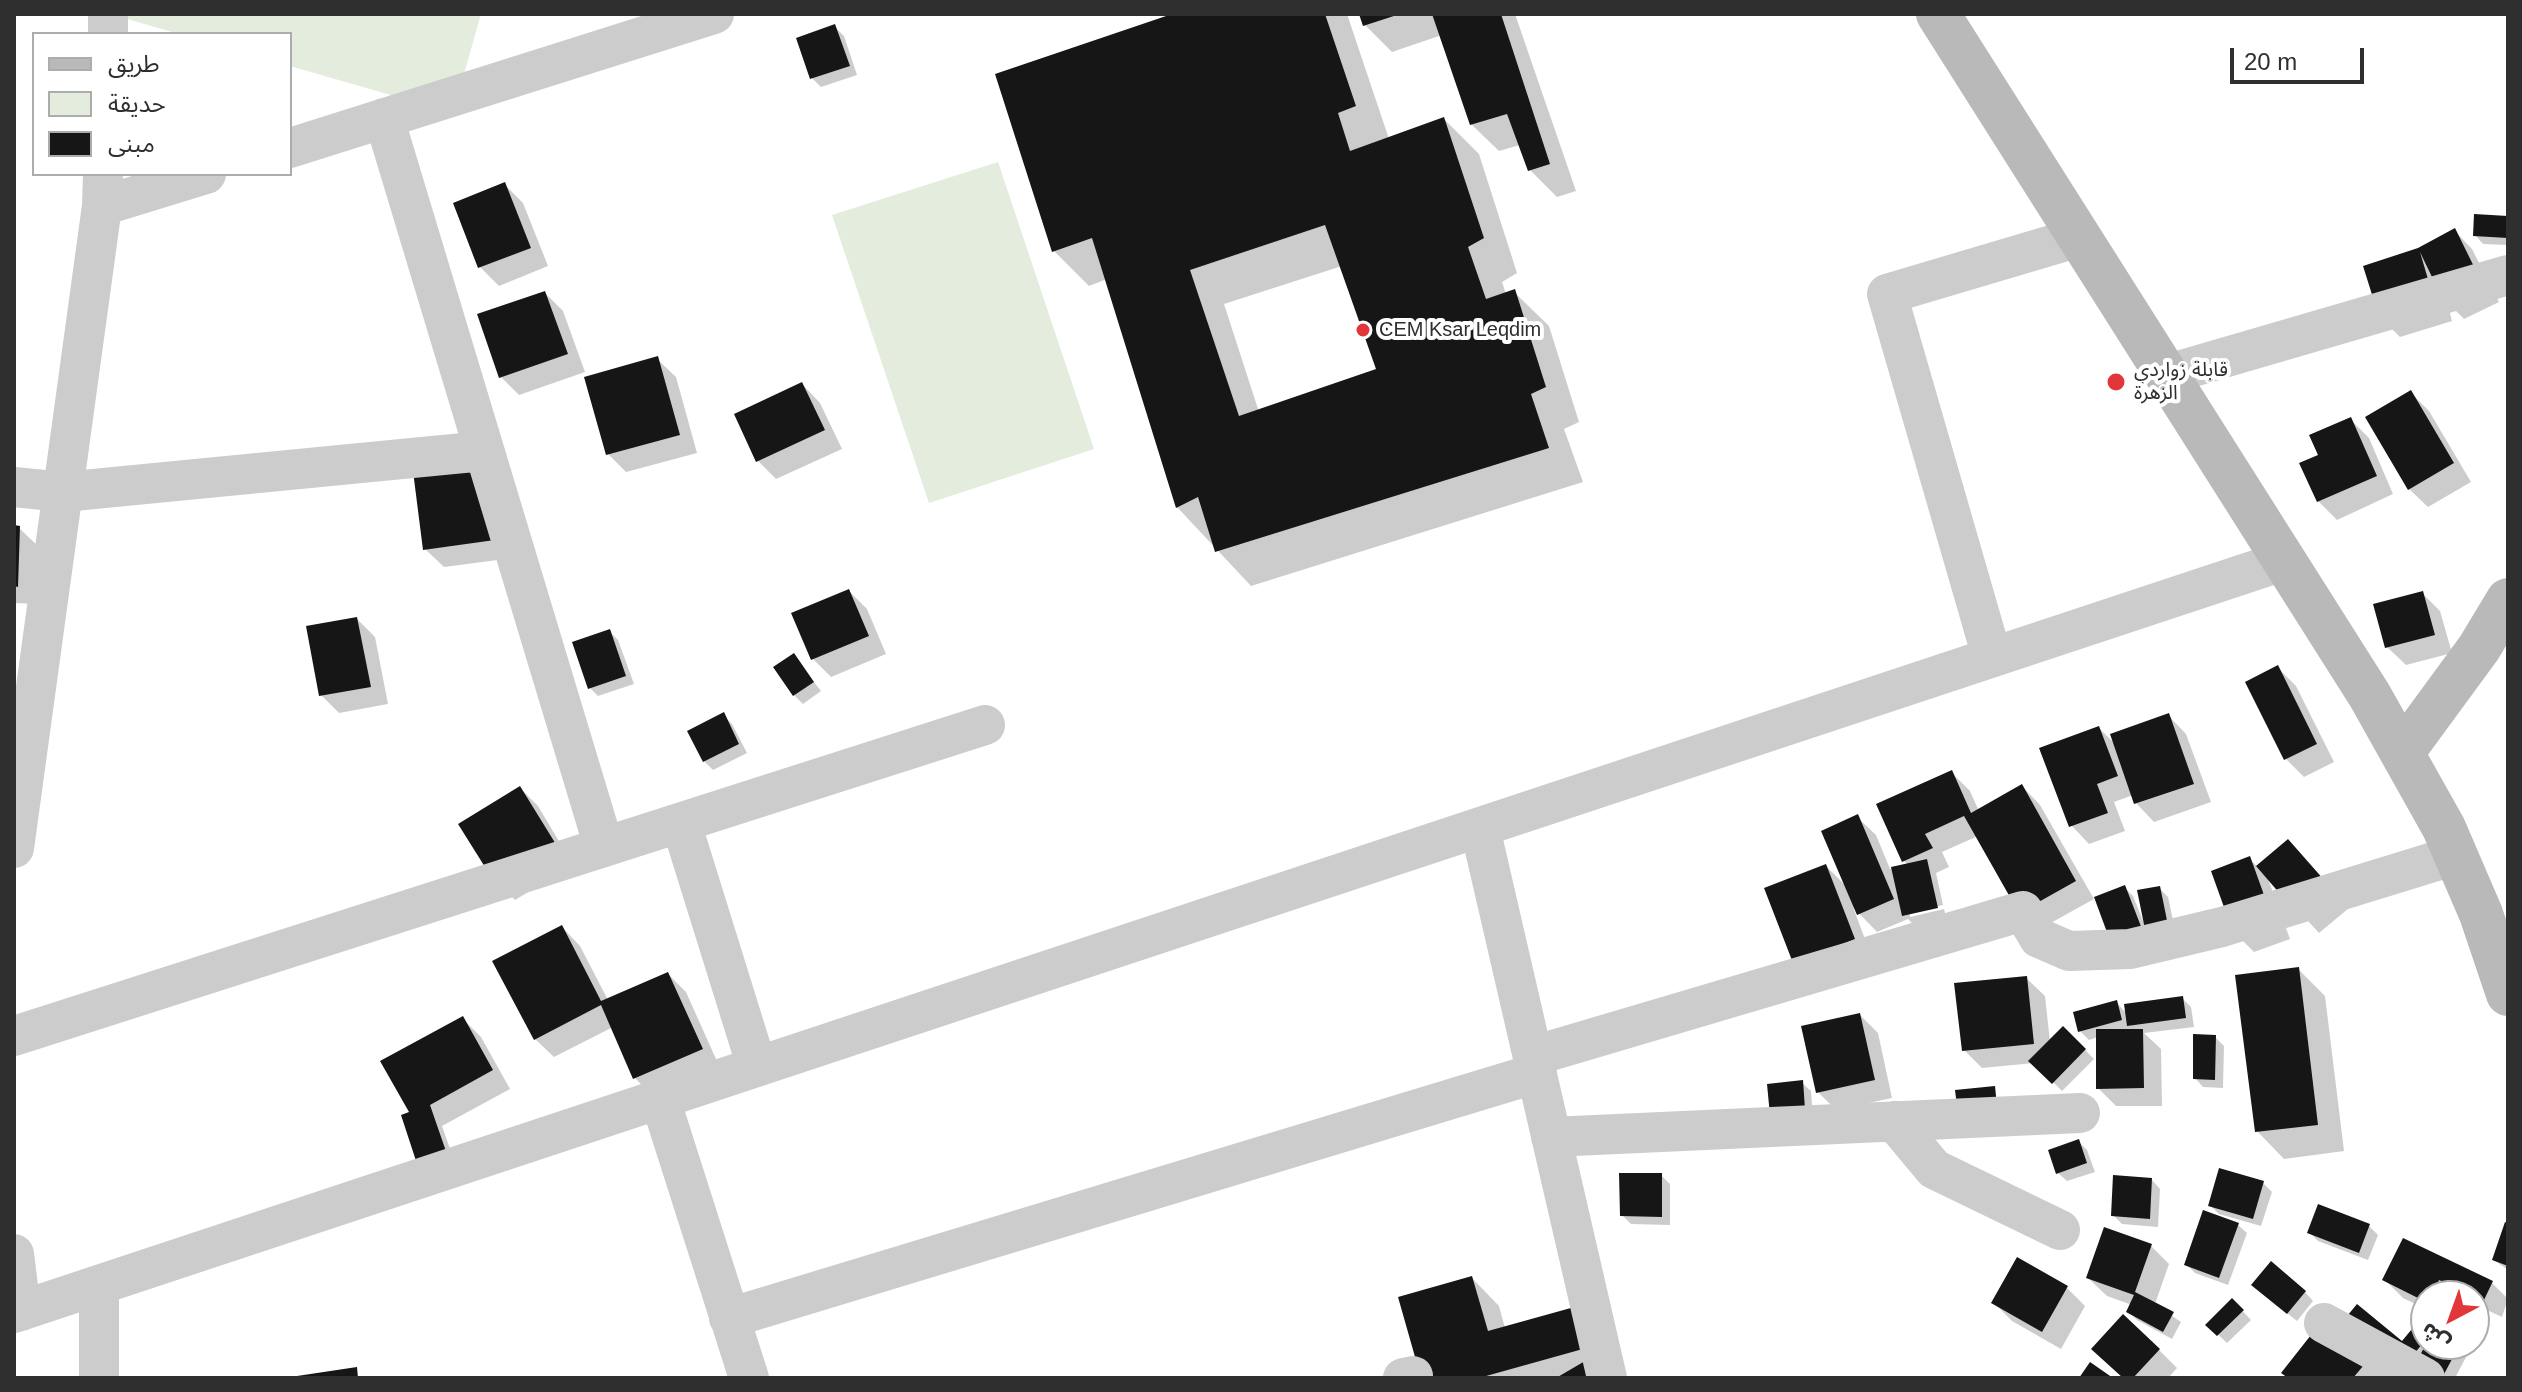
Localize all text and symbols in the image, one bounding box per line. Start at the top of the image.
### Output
legend [32,32,292,176]
scale bar [2234,32,2368,82]
text: 20 m [2244,48,2297,75]
text: طريق [108,50,160,77]
text: حديقة [108,90,166,117]
text: مبنى [108,130,155,157]
place label: CEM Ksar Leqdim [1379,318,1541,342]
marker: CEM Ksar Leqdim [1354,321,1372,339]
place label: قابلة زواردي الزهرة [2134,358,2228,405]
marker: قابلة زواردي الزهرة [2105,371,2127,393]
north arrow [2410,1280,2490,1360]
text: ش [2416,1318,2455,1356]

